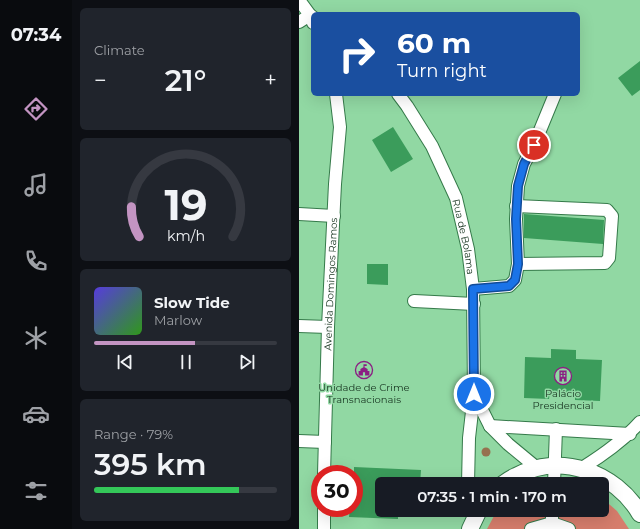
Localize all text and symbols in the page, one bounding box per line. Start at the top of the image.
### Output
text: 07:34 [11,24,61,46]
text: 60 m [397,26,471,60]
icon: right [331,28,383,80]
text: Climate [94,42,145,58]
text: Turn right [397,60,487,82]
text: 21° [165,62,206,99]
text: − [94,67,107,94]
text: + [264,67,277,94]
icon: directions [22,95,50,123]
pin [517,128,551,162]
icon: arrive [523,134,545,156]
icon: music [22,171,50,199]
text: 19 [164,180,207,230]
street label: Rua de Bolama [450,198,478,275]
street label: Avenida Domingos Ramos [321,217,340,351]
text: km/h [166,227,205,245]
icon: phone [22,247,50,275]
text: Slow Tide [154,293,230,312]
text: Marlow [154,312,202,328]
icon: climate [22,324,50,352]
icon: previous [114,351,136,373]
icon: pause [175,351,197,373]
icon: next [236,351,258,373]
public building icon: Unidade de Crime Transnacionais [354,360,374,380]
building icon: Palácio Presidencial [553,366,573,386]
position arrow [453,373,495,415]
place label: Unidade de Crime Transnacionais [318,381,410,406]
place label: Palácio Presidencial [533,387,593,412]
icon: car [22,400,50,428]
text: Range · 79% [94,426,173,442]
text: 395 km [94,446,207,483]
speed limit sign: 30 [311,465,363,517]
icon: filters [22,477,50,505]
text: 07:35 · 1 min · 170 m [417,487,567,506]

